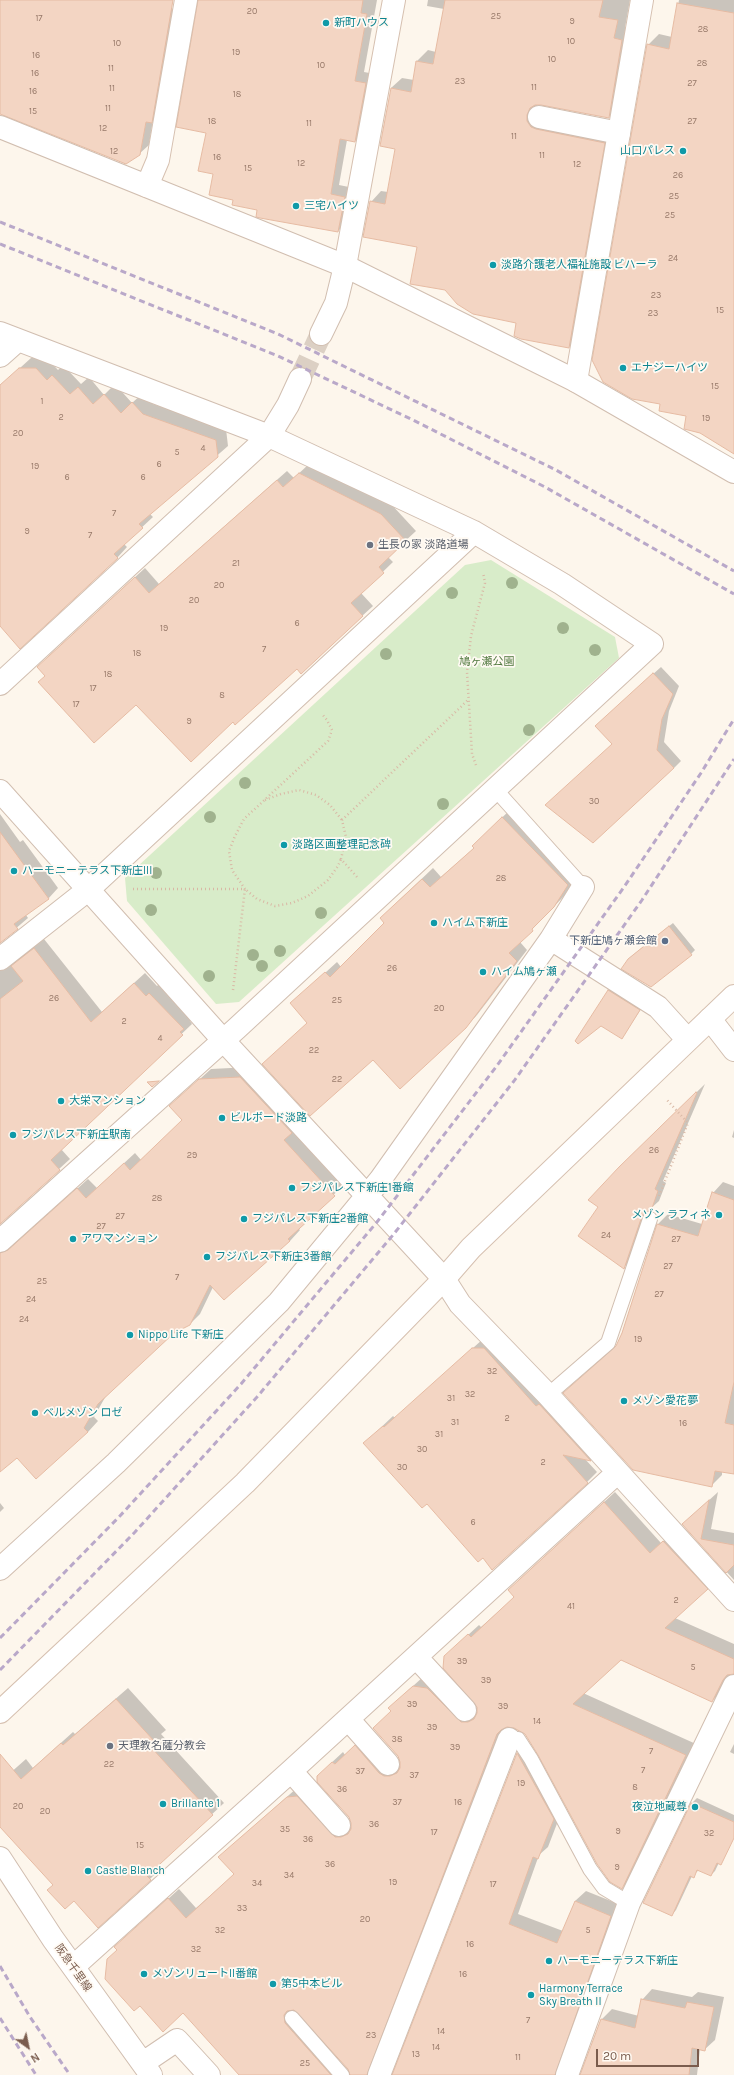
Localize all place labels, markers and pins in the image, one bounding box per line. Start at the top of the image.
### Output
place label: 新町ハウス [334,16,389,30]
marker: 新町ハウス [321,18,331,28]
place label: 山口パレス [620,144,675,158]
marker: 山口パレス [678,146,688,156]
place label: 三宅ハイツ [304,199,359,213]
marker: 三宅ハイツ [291,201,301,211]
place label: 淡路介護老人福祉施設 ビハーラ [501,258,658,272]
marker: 淡路介護老人福祉施設 ビハーラ [488,260,498,270]
place label: エナジーハイツ [631,361,708,375]
marker: エナジーハイツ [618,363,628,373]
place label: 生長の家 淡路道場 [378,538,469,552]
marker: 生長の家 淡路道場 [365,540,375,550]
place label: 淡路区画整理記念碑 [292,838,391,852]
marker: 淡路区画整理記念碑 [279,840,289,850]
place label: ハーモニーテラス下新庄III [22,864,152,878]
marker: ハーモニーテラス下新庄III [9,866,19,876]
place label: ハイム下新庄 [442,916,508,930]
marker: ハイム下新庄 [429,918,439,928]
place label: 下新庄鳩ヶ瀬会館 [569,934,657,948]
marker: 下新庄鳩ヶ瀬会館 [660,936,670,946]
place label: ハイム鳩ヶ瀬 [491,965,557,979]
marker: ハイム鳩ヶ瀬 [478,967,488,977]
place label: 大栄マンション [69,1094,146,1108]
marker: 大栄マンション [56,1096,66,1106]
place label: ビルボード淡路 [230,1111,307,1125]
marker: ビルボード淡路 [217,1113,227,1123]
place label: フジパレス下新庄駅南 [21,1128,131,1142]
marker: フジパレス下新庄駅南 [8,1130,18,1140]
place label: フジパレス下新庄1番館 [300,1181,414,1195]
marker: フジパレス下新庄1番館 [287,1183,297,1193]
place label: メゾン ラフィネ [631,1208,711,1222]
marker: メゾン ラフィネ [714,1210,724,1220]
place label: フジパレス下新庄2番館 [252,1212,368,1226]
marker: フジパレス下新庄2番館 [239,1214,249,1224]
place label: アワマンション [81,1232,158,1246]
marker: アワマンション [68,1234,78,1244]
place label: フジパレス下新庄3番館 [215,1250,331,1264]
marker: フジパレス下新庄3番館 [202,1252,212,1262]
place label: Nippo Life 下新庄 [138,1328,224,1342]
marker: Nippo Life 下新庄 [125,1330,135,1340]
place label: メゾン愛花夢 [632,1394,698,1408]
marker: メゾン愛花夢 [619,1396,629,1406]
place label: ベルメゾン ロゼ [43,1406,123,1420]
marker: ベルメゾン ロゼ [30,1408,40,1418]
place label: 天理教名薩分教会 [118,1739,206,1753]
marker: 天理教名薩分教会 [105,1741,115,1751]
place label: Brillante 1 [171,1797,220,1811]
marker: Brillante 1 [158,1799,168,1809]
place label: 夜泣地蔵尊 [632,1800,687,1814]
marker: 夜泣地蔵尊 [690,1802,700,1812]
place label: Castle Blanch [96,1864,165,1878]
marker: Castle Blanch [83,1866,93,1876]
place label: ハーモニーテラス下新庄 [557,1954,678,1968]
marker: ハーモニーテラス下新庄 [544,1956,554,1966]
place label: メゾンリュートII番館 [152,1967,257,1981]
marker: メゾンリュートII番館 [139,1969,149,1979]
place label: 第5中本ビル [281,1977,342,1991]
marker: 第5中本ビル [268,1979,278,1989]
place label: Harmony Terrace Sky Breath II [539,1982,623,2008]
marker: Harmony Terrace Sky Breath II [526,1990,536,2000]

